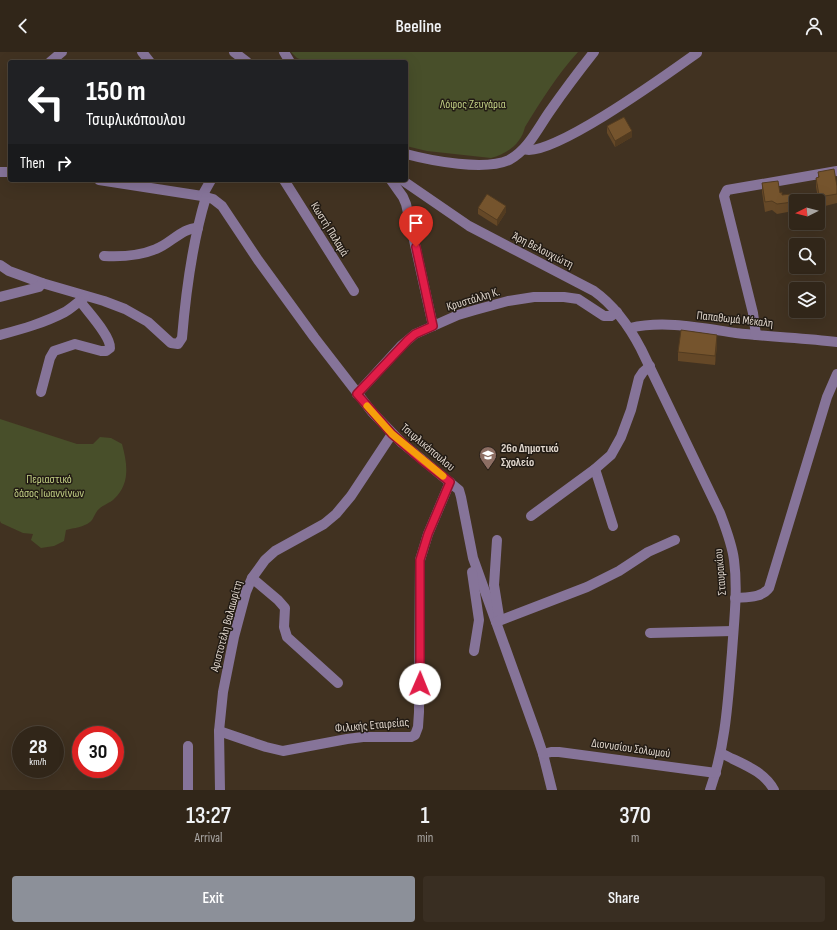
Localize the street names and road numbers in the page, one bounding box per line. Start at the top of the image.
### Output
street label: Κωστή Παλαμά [307,199,352,259]
street label: Άρη Βελουχιώτη [510,229,576,272]
street label: Κρυστάλλη Κ. [445,284,502,315]
street label: Παπαθωμά Μέκαλη [696,308,774,331]
street label: Τσιφλικόπουλου [397,420,458,474]
street label: Σταυρακίου [711,548,730,596]
street label: Αριστοτέλη Βαλαωρίτη [207,579,246,674]
street label: Φιλικής Εταιρείας [334,715,410,736]
street label: Διονυσίου Σολωμού [590,736,671,761]

